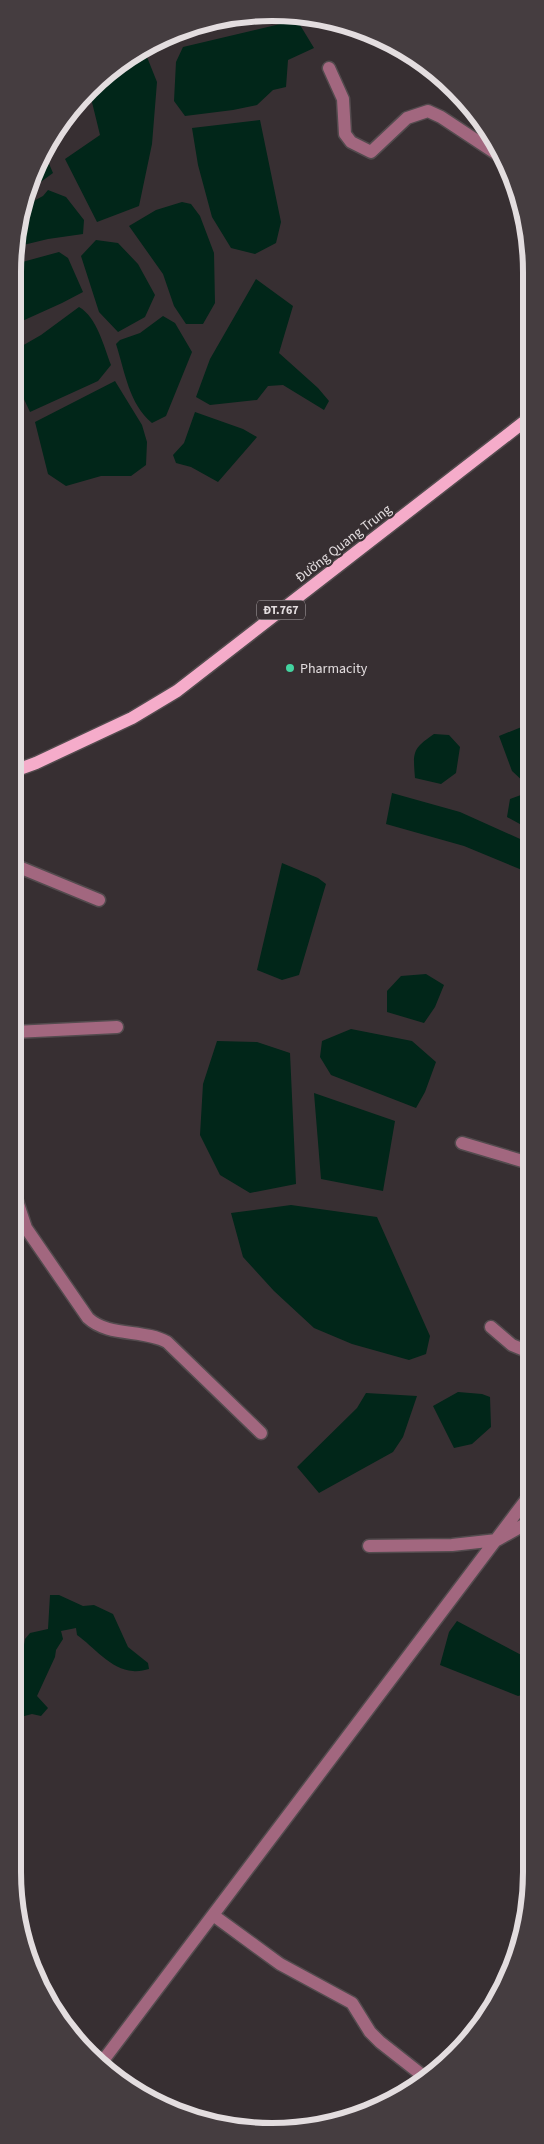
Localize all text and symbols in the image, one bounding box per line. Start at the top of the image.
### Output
street label: Đường Quang Trung [291,500,396,588]
road number: ĐT.767 [257,600,305,620]
place label: Pharmacity [300,659,368,679]
marker: Pharmacity [284,662,296,674]

